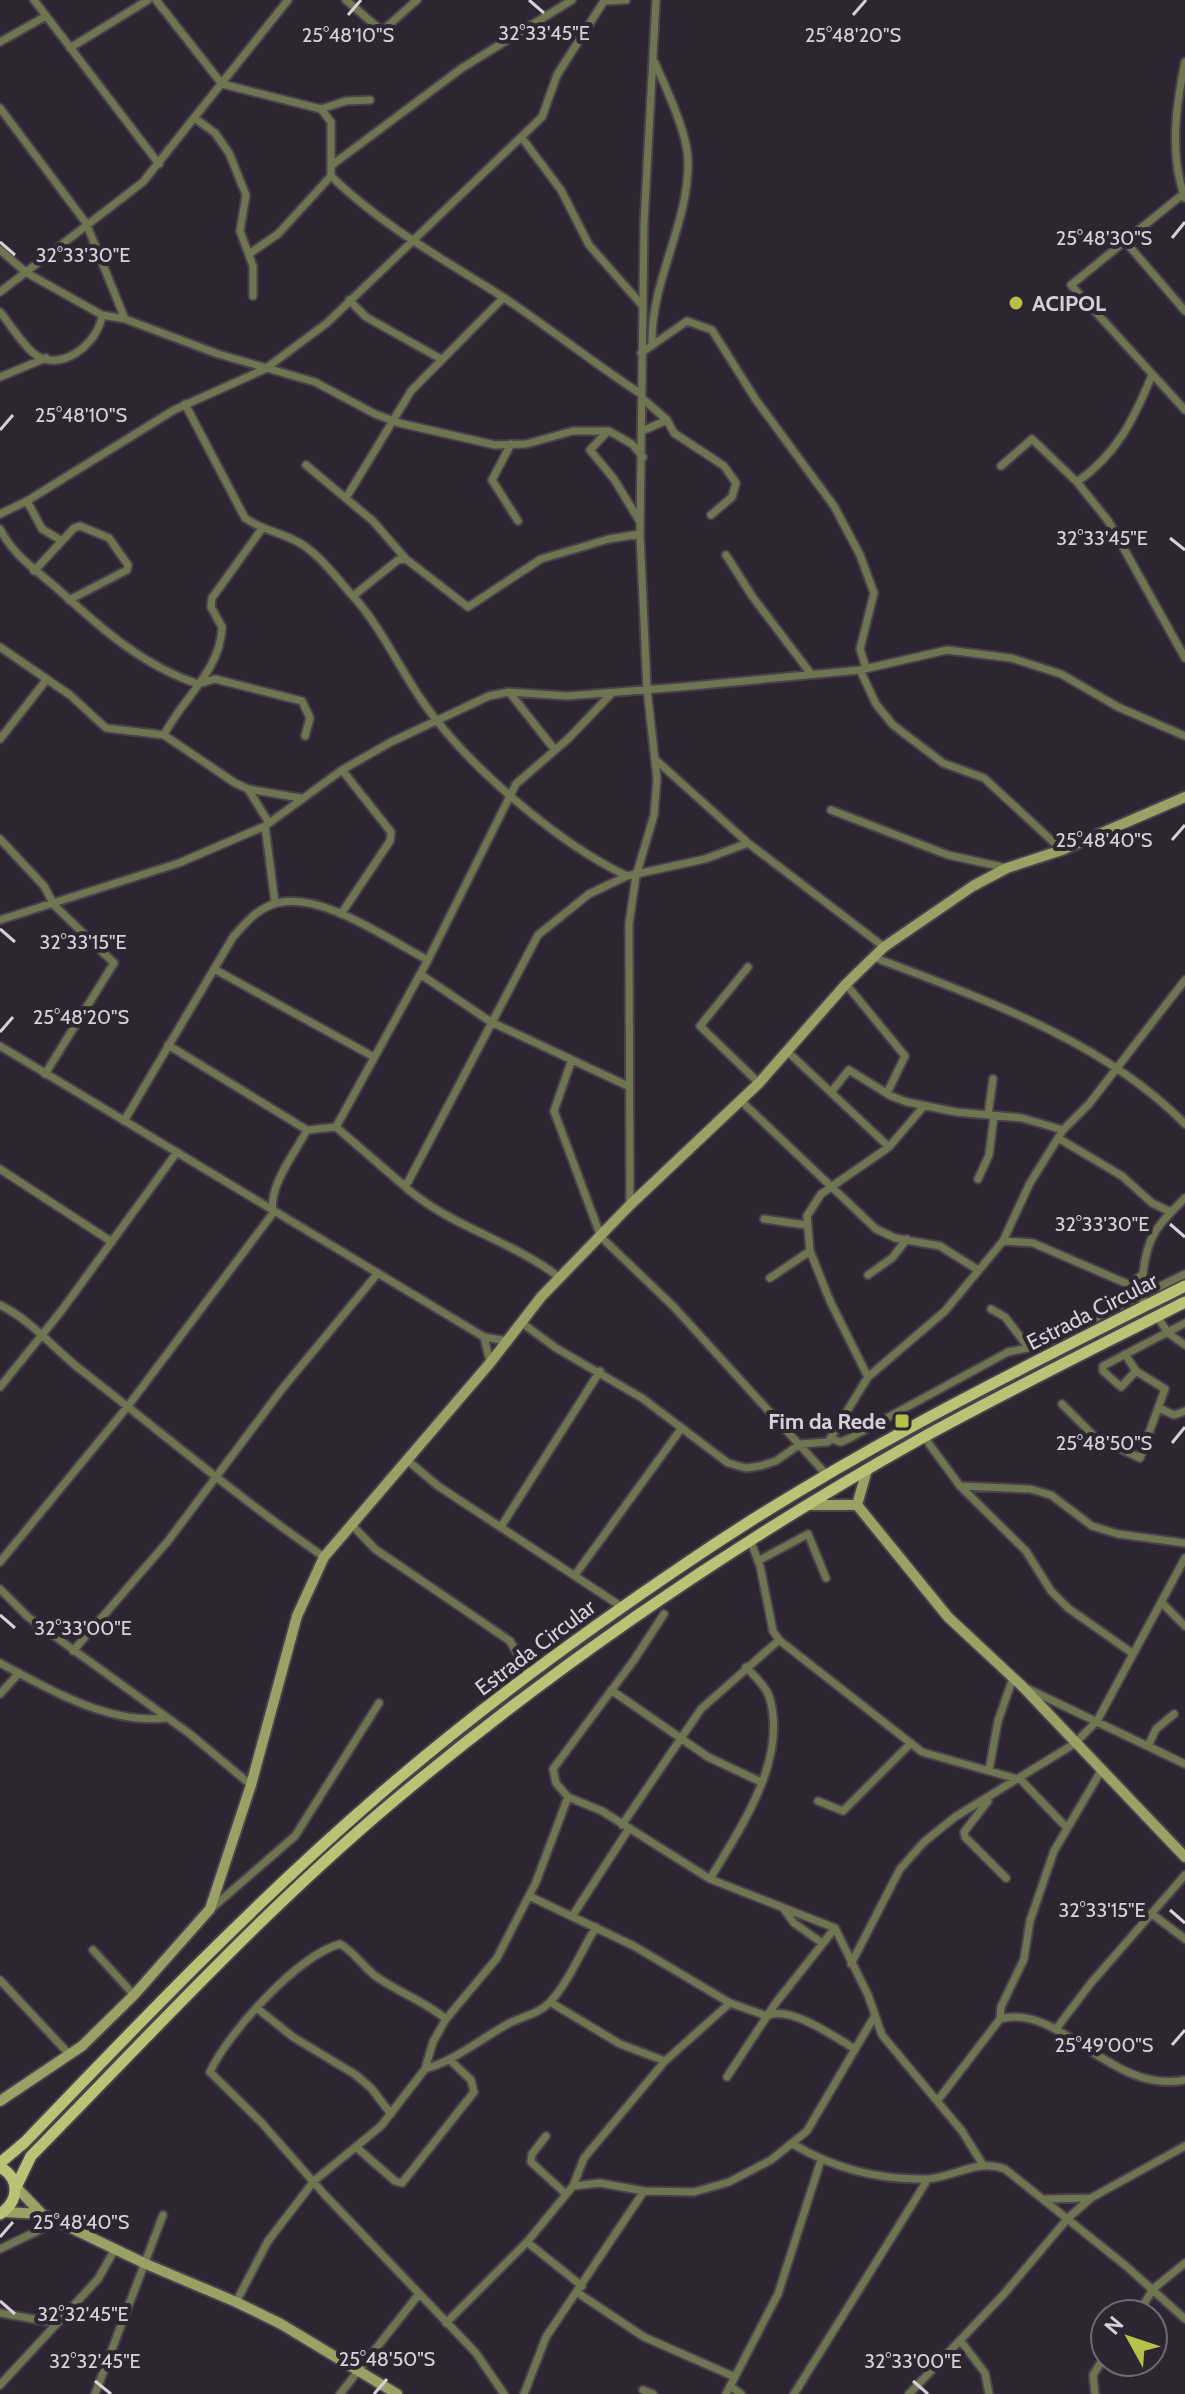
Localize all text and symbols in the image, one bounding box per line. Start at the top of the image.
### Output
text: 32°33'45"E [498,21,590,45]
text: 25°48'10"S [302,23,394,47]
text: 25°48'20"S [805,23,901,47]
text: 25°48'30"S [1056,226,1153,250]
text: 32°33'30"E [36,243,130,267]
place label: ACIPOL [1032,290,1106,317]
marker: ACIPOL [1007,294,1025,312]
text: 25°48'10"S [35,403,127,427]
text: 32°33'45"E [1056,526,1148,550]
text: 25°48'40"S [1056,828,1153,852]
text: 32°33'15"E [39,930,127,954]
text: 25°48'20"S [33,1005,129,1029]
text: 32°33'30"E [1055,1212,1149,1236]
street label: Estrada Circular [1022,1267,1162,1356]
place label: Fim da Rede [768,1408,886,1435]
marker: Fim da Rede [893,1412,911,1430]
text: 25°48'50"S [1056,1431,1153,1455]
street label: Estrada Circular [470,1593,601,1701]
text: 32°33'00"E [34,1616,132,1640]
text: 32°33'15"E [1058,1898,1146,1922]
text: 25°49'00"S [1055,2033,1154,2057]
text: 25°48'40"S [33,2210,130,2234]
north arrow [1089,2298,1169,2378]
text: 32°32'45"E [37,2302,129,2326]
text: N [1099,2311,1129,2340]
text: 25°48'50"S [339,2347,436,2371]
text: 32°32'45"E [49,2349,141,2373]
text: 32°33'00"E [864,2349,962,2373]

